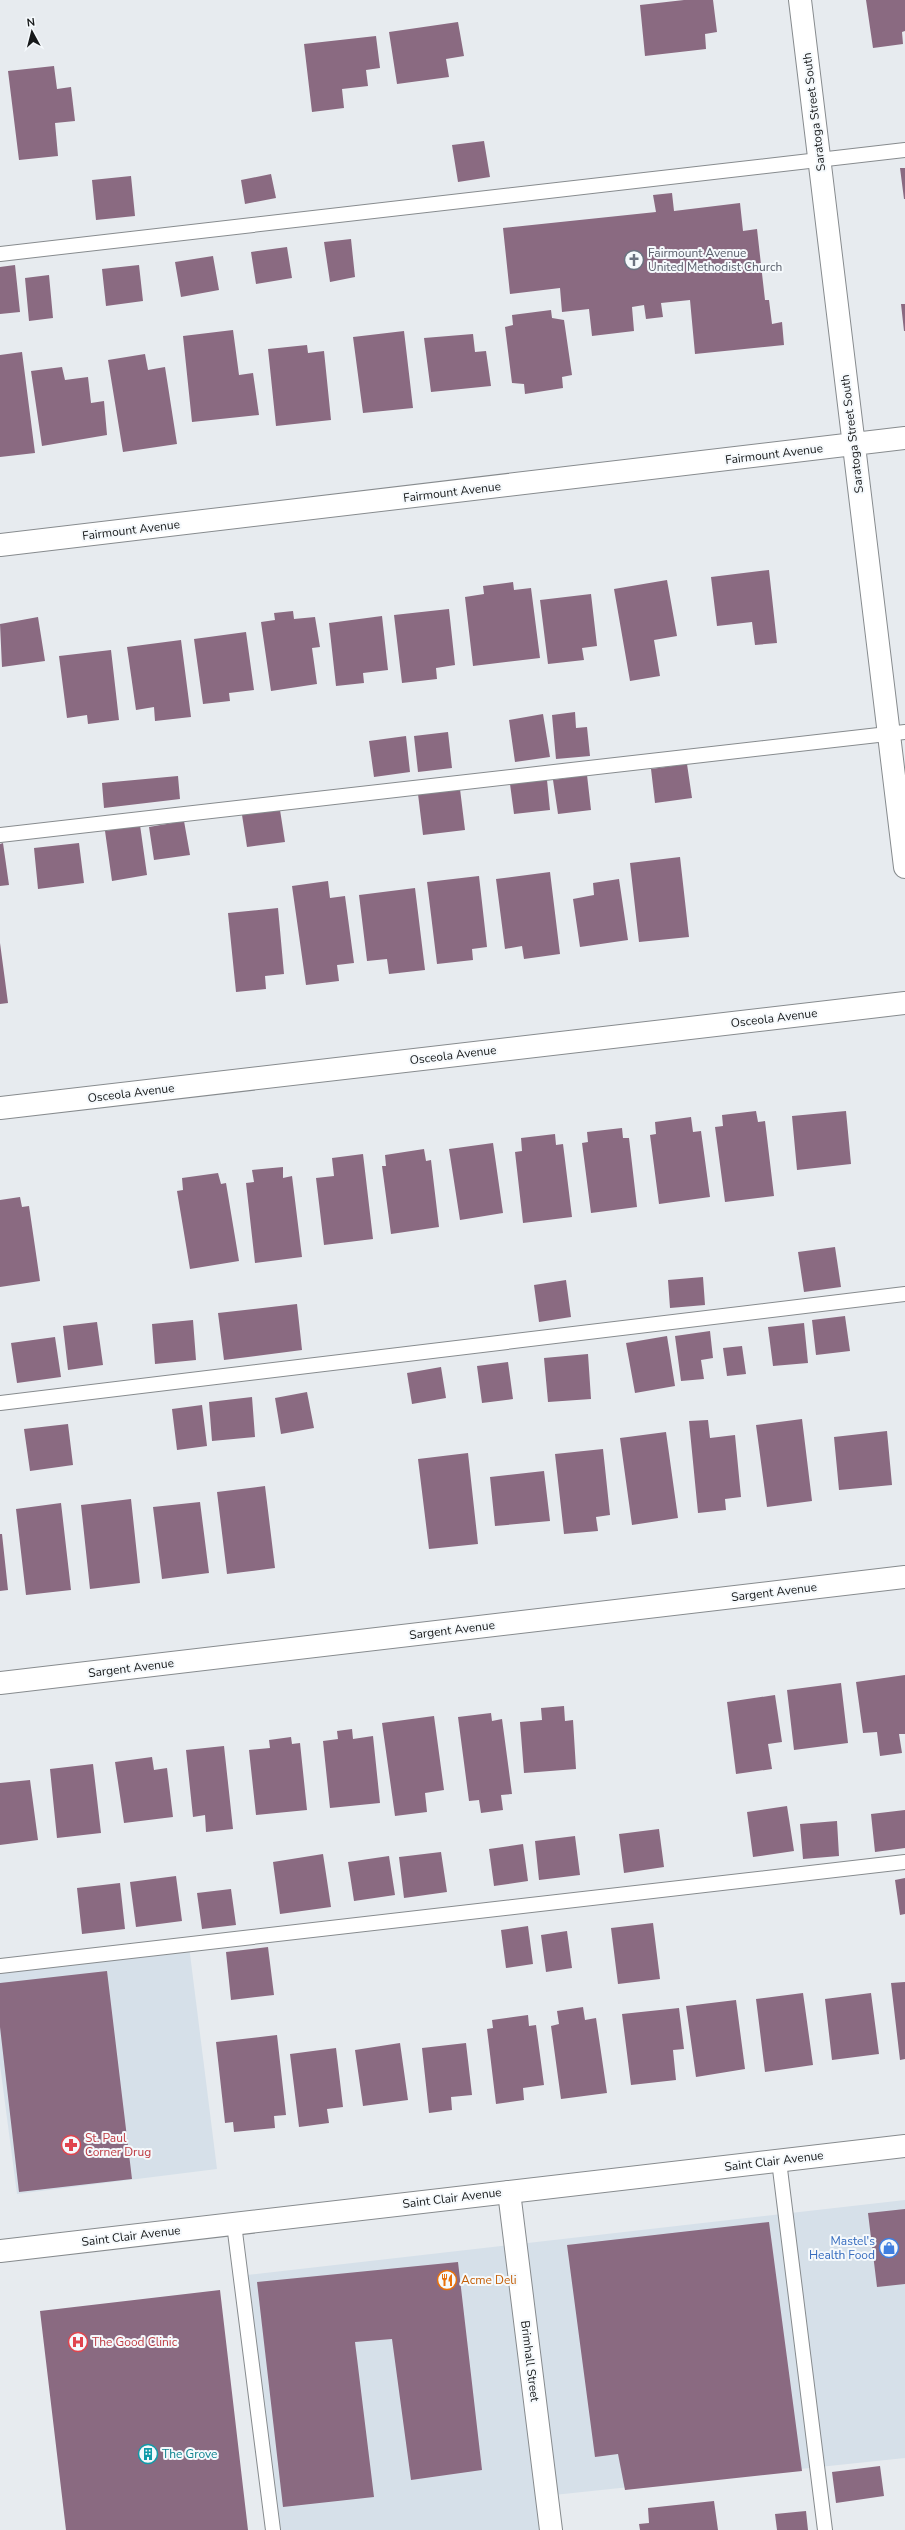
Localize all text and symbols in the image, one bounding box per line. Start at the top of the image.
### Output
north arrow [12,12,52,52]
text: N [26,15,36,31]
street label: Saratoga Street South [799,52,829,172]
place label: Fairmount Avenue United Methodist Church [648,245,782,275]
church icon: Fairmount Avenue United Methodist Church [623,249,645,271]
street label: Saratoga Street South [837,374,867,494]
street label: Fairmount Avenue [724,440,824,468]
street label: Fairmount Avenue [402,478,502,506]
street label: Fairmount Avenue [81,516,181,544]
street label: Osceola Avenue [730,1005,818,1031]
street label: Osceola Avenue [409,1042,497,1068]
street label: Osceola Avenue [87,1080,175,1106]
street label: Sargent Avenue [730,1579,818,1605]
street label: Sargent Avenue [408,1617,496,1643]
street label: Sargent Avenue [87,1655,175,1681]
place label: St. Paul Corner Drug [85,2130,151,2160]
pharmacy icon: St. Paul Corner Drug [60,2134,82,2156]
street label: Saint Clair Avenue [724,2147,824,2175]
street label: Saint Clair Avenue [402,2184,502,2212]
street label: Saint Clair Avenue [81,2222,181,2250]
place label: Mastel's Health Food [809,2233,875,2263]
shop icon: Mastel's Health Food [878,2237,900,2259]
restaurant icon: Acme Deli [436,2269,458,2291]
place label: Acme Deli [461,2272,517,2288]
street label: Brimhall Street [517,2320,543,2403]
hospital icon: The Good Clinic [67,2331,89,2353]
place label: The Good Clinic [92,2334,178,2350]
building icon: The Grove [137,2443,159,2465]
place label: The Grove [162,2446,218,2462]

